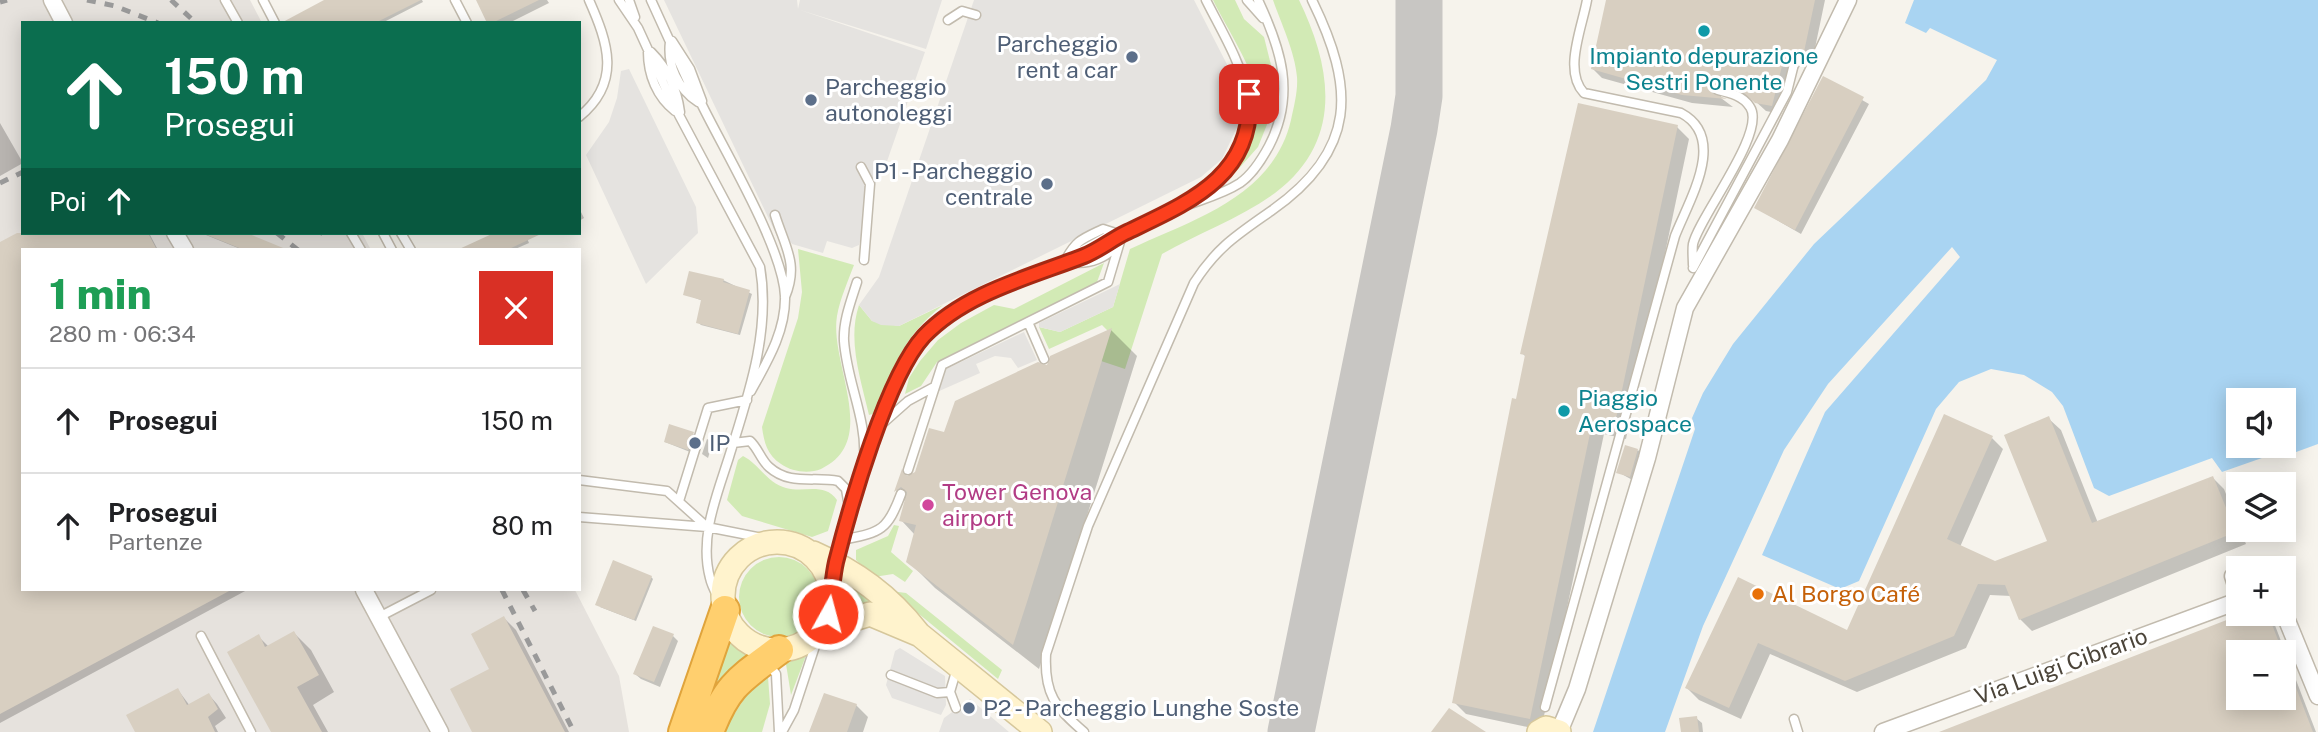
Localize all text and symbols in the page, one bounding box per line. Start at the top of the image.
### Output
marker: Impianto depurazione Sestri Ponente [1696,23,1712,39]
place label: Parcheggio rent a car [996,30,1118,83]
place label: Impianto depurazione Sestri Ponente [1589,42,1819,95]
text: 150 m [164,47,305,105]
icon: ahead [49,49,140,140]
marker: Parcheggio rent a car [1124,49,1140,65]
pin [1219,64,1279,124]
place label: Parcheggio autonoleggi [825,73,952,126]
icon: arrive [1230,75,1268,113]
marker: Parcheggio autonoleggi [803,92,819,108]
text: Prosegui [164,106,295,143]
place label: P1 - Parcheggio centrale [874,157,1033,210]
marker: P1 - Parcheggio centrale [1039,176,1055,192]
icon: ahead [100,182,138,220]
text: Poi [49,186,86,217]
text: 1 min [49,269,152,318]
button: close [479,271,553,345]
text: 280 m · 06:34 [49,320,196,347]
place label: Piaggio Aerospace [1578,384,1692,437]
map controls [2226,388,2296,710]
button: sound [2226,388,2296,458]
icon: ahead [49,402,87,440]
marker: Piaggio Aerospace [1556,403,1572,419]
text: Prosegui [108,405,218,436]
text: 150 m [481,405,553,436]
place label: IP [709,429,730,456]
marker: IP [687,435,703,451]
button: layers [2226,472,2296,542]
place label: Tower Genova airport [942,478,1092,531]
text: Prosegui [108,497,218,528]
marker: Tower Genova airport [920,497,936,513]
icon: ahead [49,507,87,545]
text: 80 m [492,510,553,541]
text: Partenze [108,528,203,555]
button: + [2226,556,2296,626]
position arrow [791,577,865,651]
place label: Al Borgo Café [1772,580,1920,607]
marker: Al Borgo Café [1750,586,1766,602]
street label: Via Luigi Cibrario [1971,622,2151,709]
button: − [2226,640,2296,710]
place label: P2 - Parcheggio Lunghe Soste [983,694,1299,721]
marker: P2 - Parcheggio Lunghe Soste [961,700,977,716]

